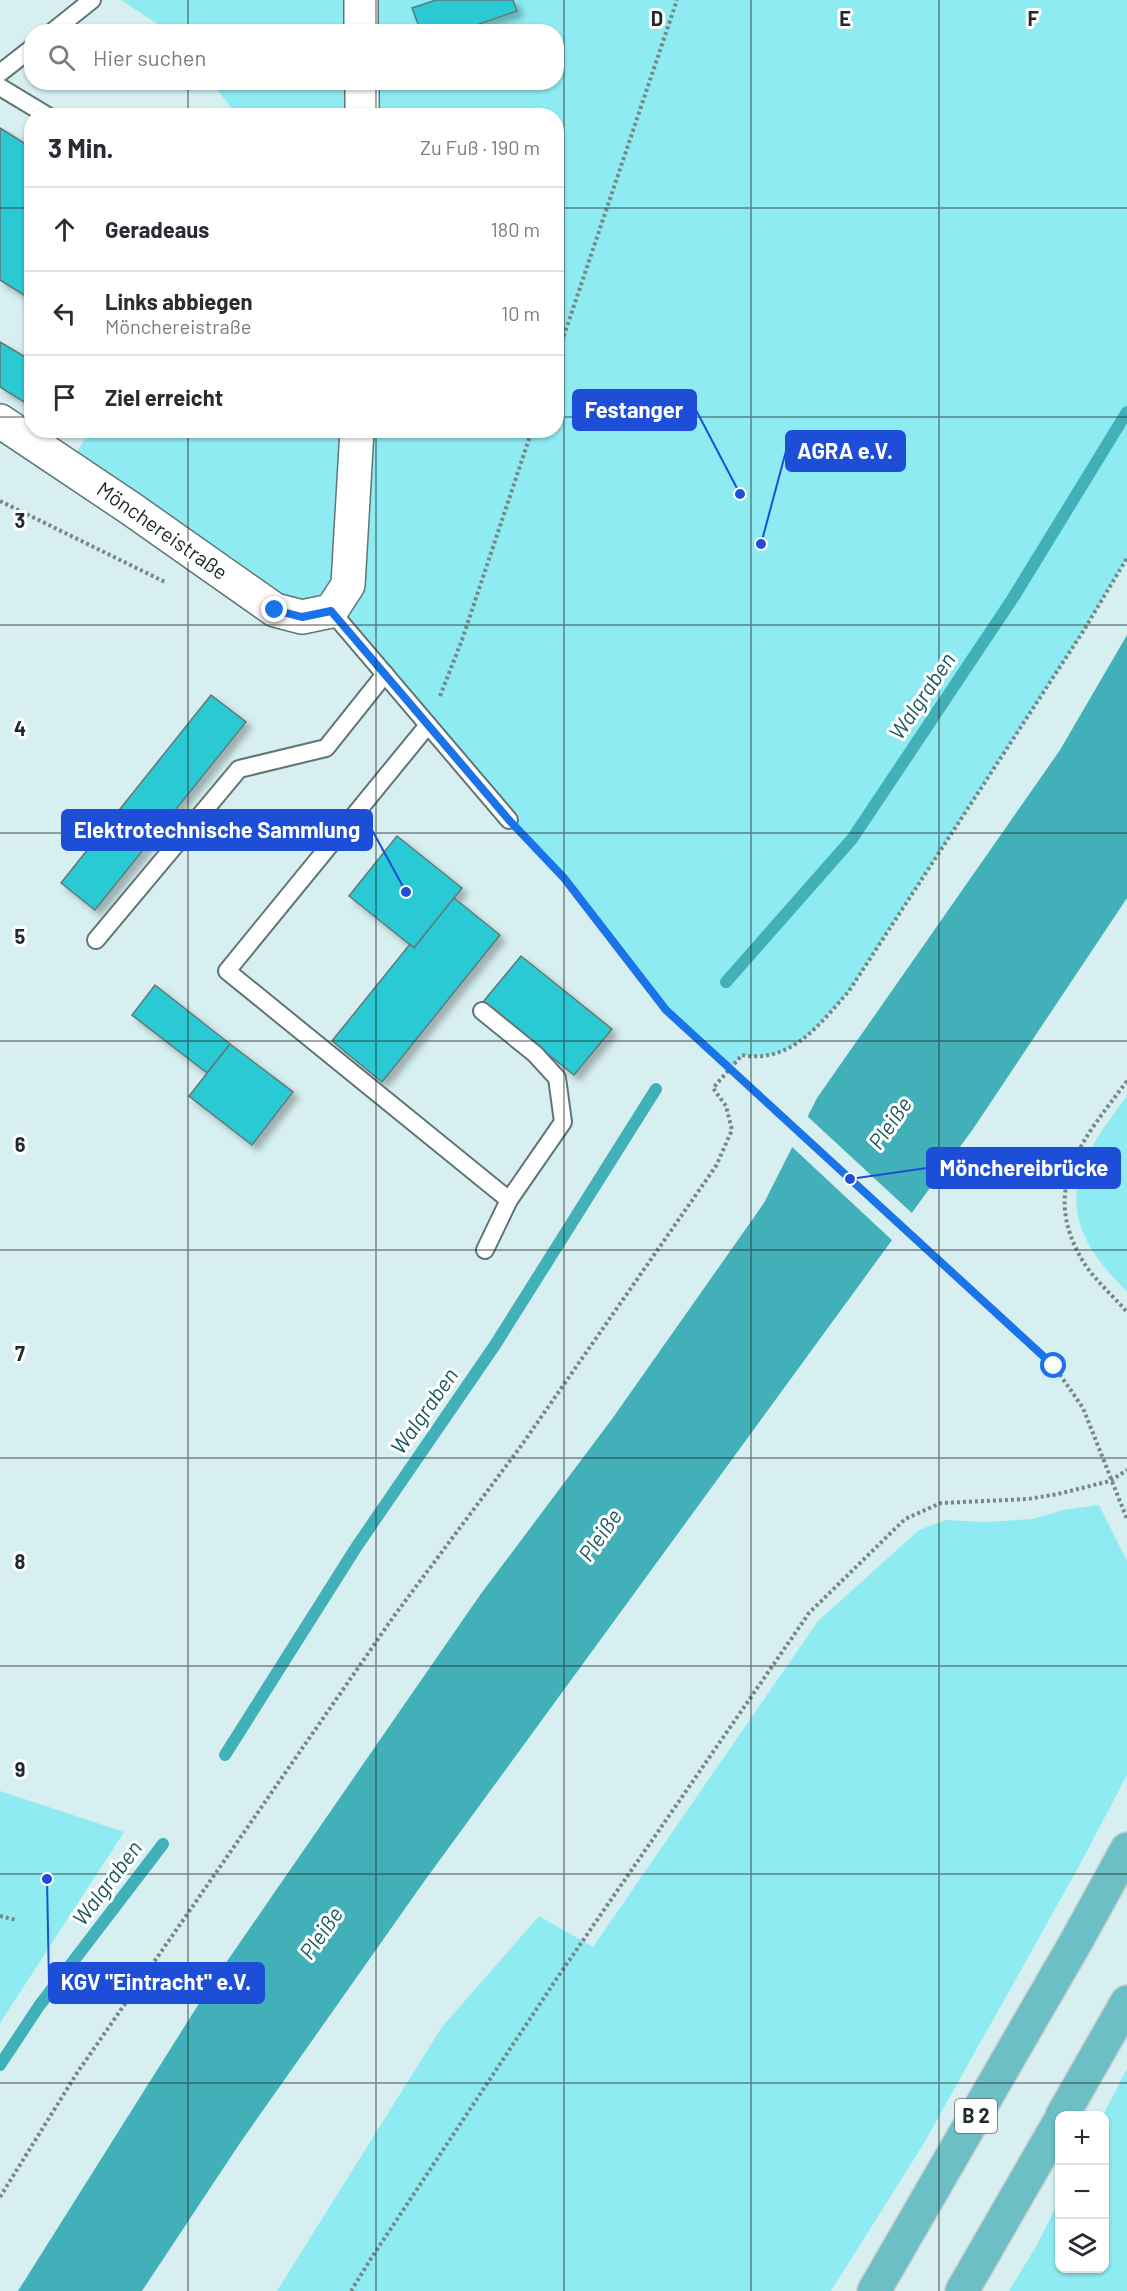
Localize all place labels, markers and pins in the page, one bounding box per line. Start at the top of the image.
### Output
callout: Festanger [573,390,696,430]
callout: AGRA e.V. [786,431,905,471]
callout: Elektrotechnische Sammlung [62,810,372,850]
callout: Mönchereibrücke [927,1148,1120,1188]
callout: KGV "Eintracht" e.V. [49,1963,264,2003]

